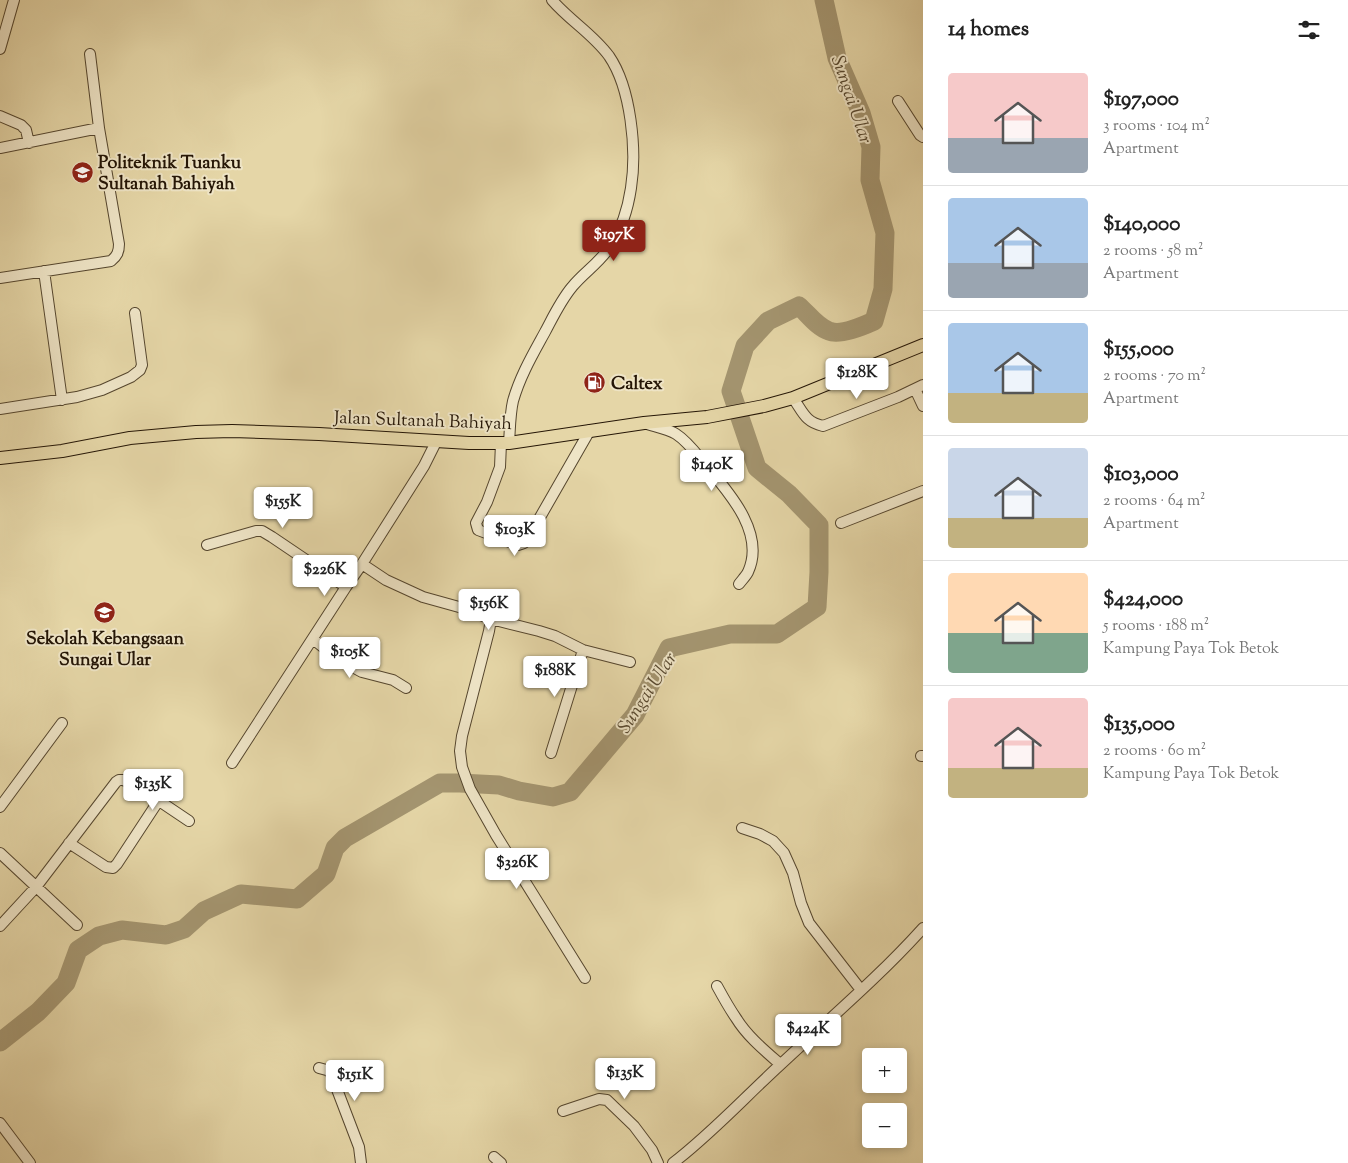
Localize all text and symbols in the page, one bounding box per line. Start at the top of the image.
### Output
text: 14 homes [948,15,1029,45]
icon: filters [1295,16,1323,44]
water label: Sungai Ular [823,52,878,148]
text: $197,000 [1103,85,1179,115]
icon: home [988,93,1048,153]
text: 3 rooms · 104 m² [1103,115,1210,138]
text: Apartment [1103,138,1179,161]
place label: Politeknik Tuanku Sultanah Bahiyah [98,151,242,198]
school or university icon: Politeknik Tuanku Sultanah Bahiyah [70,160,94,184]
text: $140,000 [1103,210,1180,240]
icon: home [988,218,1048,278]
pin: $197K [579,220,649,262]
text: $197K [593,224,635,247]
text: 2 rooms · 58 m² [1103,240,1203,263]
text: Apartment [1103,263,1179,286]
text: $155,000 [1103,335,1174,365]
icon: home [988,343,1048,403]
pin: $128K [822,358,892,400]
text: $128K [836,362,878,385]
text: 2 rooms · 70 m² [1103,365,1206,388]
fuel station icon: Caltex [583,371,607,395]
place label: Caltex [611,372,663,398]
text: Apartment [1103,388,1179,411]
street label: Jalan Sultanah Bahiyah [332,406,513,438]
pin: $140K [677,450,747,492]
text: $140K [691,454,733,477]
text: $103,000 [1103,460,1179,490]
icon: home [988,468,1048,528]
pin: $155K [248,486,318,529]
text: 2 rooms · 64 m² [1103,490,1206,513]
text: $155K [265,491,301,514]
text: Apartment [1103,513,1179,536]
pin: $103K [480,514,550,557]
text: $103K [495,519,535,542]
pin: $226K [290,554,360,597]
text: $226K [303,559,347,582]
text: $424,000 [1103,585,1183,615]
pin: $156K [454,588,524,631]
text: $156K [470,593,508,616]
icon: home [988,593,1048,653]
school or university icon: Sekolah Kebangsaan Sungai Ular [93,601,117,625]
text: 5 rooms · 188 m² [1103,615,1209,638]
place label: Sekolah Kebangsaan Sungai Ular [26,627,184,674]
pin: $105K [315,636,385,679]
text: Kampung Paya Tok Betok [1103,638,1279,661]
text: $105K [330,641,370,664]
water label: Sungai Ular [612,647,685,739]
pin: $188K [520,656,590,698]
text: $188K [534,660,576,683]
text: $135,000 [1103,710,1175,740]
icon: home [988,718,1048,778]
text: 2 rooms · 60 m² [1103,740,1206,763]
text: Kampung Paya Tok Betok [1103,763,1279,786]
pin: $135K [118,768,188,811]
text: $135K [134,773,172,796]
pin: $326K [482,848,552,890]
text: $326K [496,852,538,875]
pin: $424K [773,1014,843,1056]
text: $424K [786,1018,830,1041]
map controls [862,1048,907,1148]
button: + [862,1048,907,1093]
pin: $135K [590,1058,660,1100]
pin: $151K [320,1060,390,1102]
text: $135K [606,1062,644,1085]
text: $151K [337,1064,373,1087]
button: − [862,1103,907,1148]

